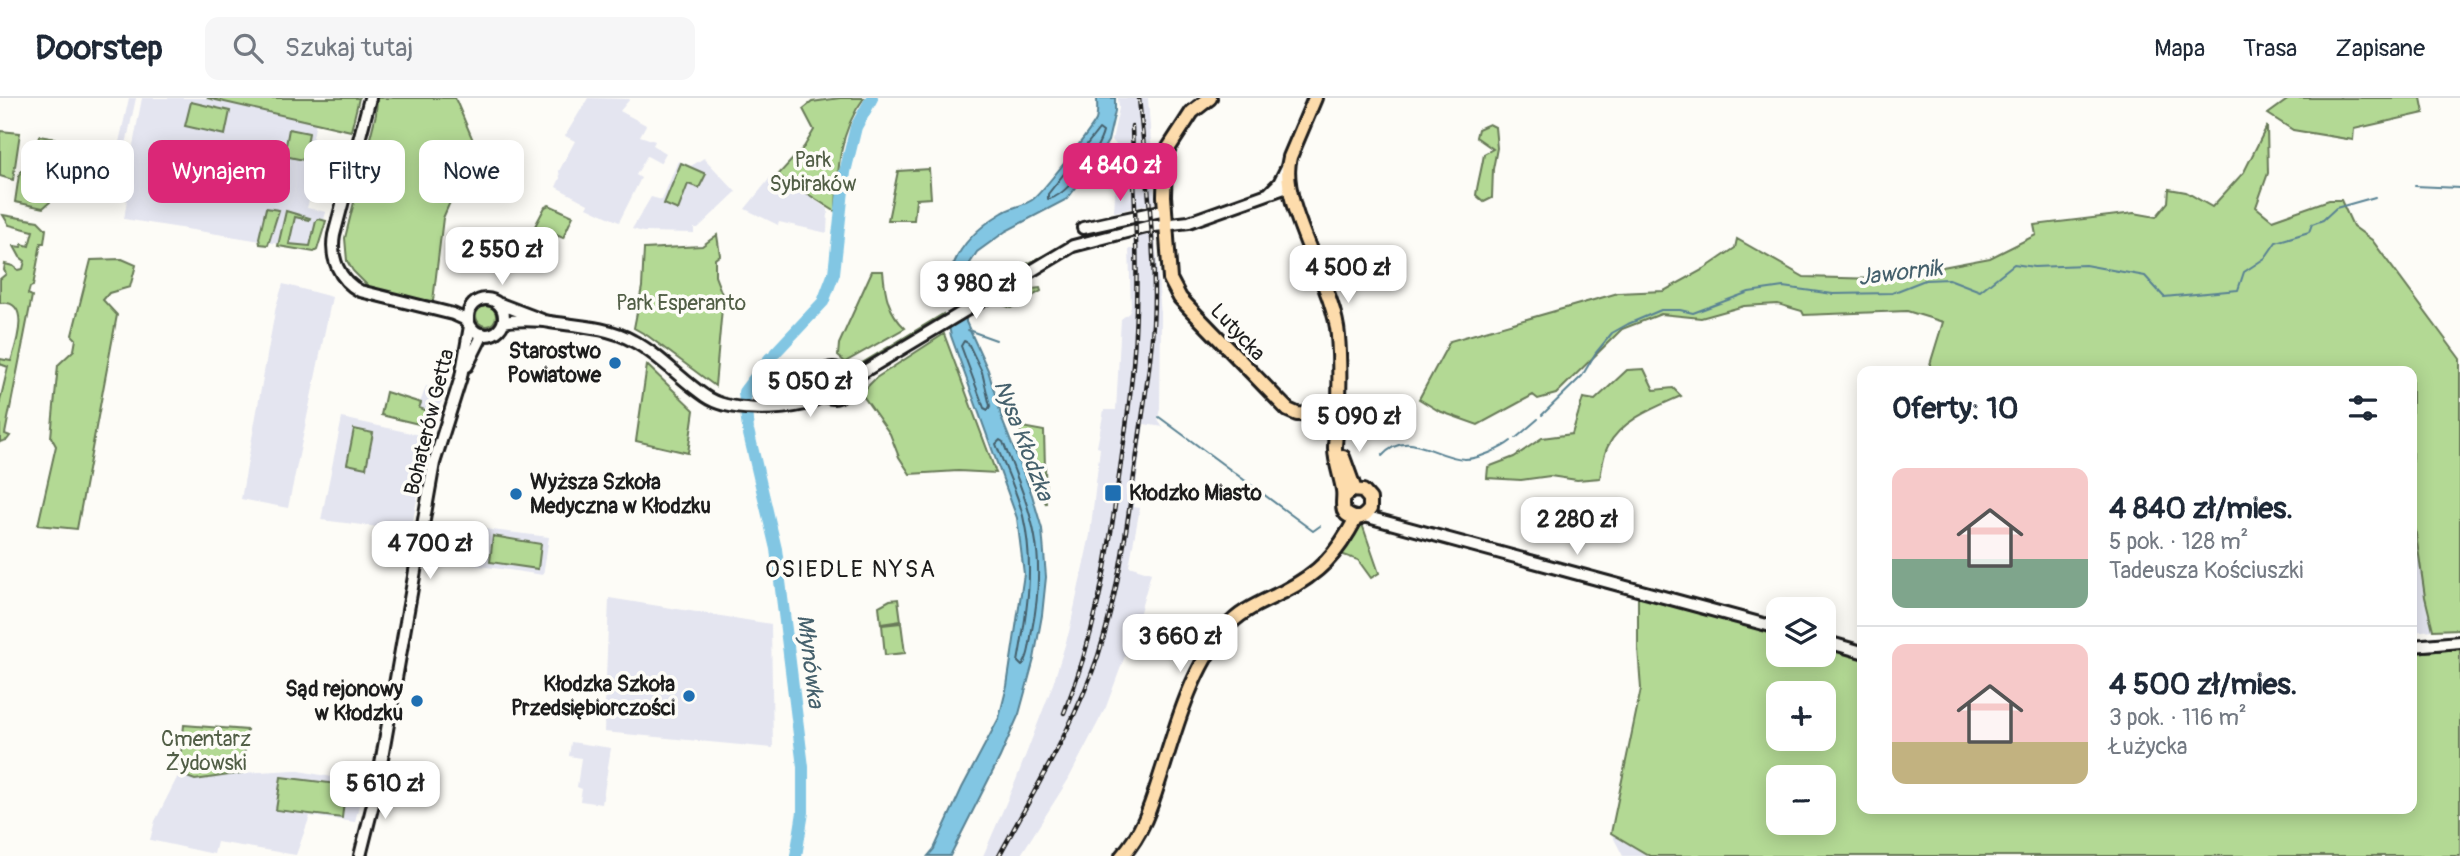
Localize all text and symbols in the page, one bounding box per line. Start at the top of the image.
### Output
search box [205,17,695,80]
text: Doorstep [35,28,163,69]
icon: search [229,29,267,67]
text: Szukaj tutaj [285,32,413,64]
text: Mapa [2154,34,2205,63]
text: Trasa [2243,34,2297,63]
text: Zapisane [2335,34,2425,63]
chip: Kupno [21,140,134,203]
chip: Wynajem [148,140,290,203]
chip: Filtry [304,140,405,203]
chip: Nowe [419,140,524,203]
pin: 4 840 zł [1048,144,1192,203]
park label: Park Sybiraków [770,147,856,198]
text: 4 840 zł [1079,151,1161,180]
pin: 2 550 zł [430,228,574,287]
text: 2 550 zł [461,235,543,264]
pin: 4 500 zł [1276,246,1420,305]
text: 4 500 zł [1306,253,1390,282]
water label: Jawornik [1856,253,1946,292]
pin: 3 980 zł [904,262,1048,321]
text: 3 980 zł [936,269,1016,298]
park label: Park Esperanto [616,290,746,317]
street label: Lutycka [1204,298,1271,367]
place label: Starostwo Powiatowe [507,338,602,389]
street label: Bohaterów Getta [398,346,461,498]
marker: Starostwo Powiatowe [607,355,623,371]
pin: 5 050 zł [738,360,882,419]
text: 5 050 zł [768,367,852,396]
water label: Nysa Kłodzka [987,376,1060,506]
icon: filters [2344,389,2382,427]
text: Oferty: 10 [1892,390,2019,427]
pin: 5 090 zł [1287,394,1431,454]
text: 5 090 zł [1317,402,1401,431]
place label: Wyższa Szkoła Medyczna w Kłodzku [530,469,711,520]
place label: Kłodzko Miasto [1129,480,1262,507]
marker: Kłodzko Miasto [1103,483,1123,503]
marker: Wyższa Szkoła Medyczna w Kłodzku [508,486,524,502]
text: 4 840 zł/mies. [2109,490,2293,527]
icon: home [1948,496,2032,580]
pin: 2 280 zł [1505,498,1649,557]
text: 2 280 zł [1537,505,1617,534]
pin: 4 700 zł [358,522,502,581]
text: 5 pok. · 128 m² [2109,527,2248,556]
text: 4 700 zł [388,529,472,558]
district label: OSIEDLE NYSA [765,555,937,584]
text: Tadeusza Kościuszki [2109,556,2303,585]
map controls [1766,597,1836,835]
button: layers [1766,597,1836,667]
water label: Młynówka [790,613,831,711]
pin: 3 660 zł [1108,614,1252,674]
text: 3 660 zł [1139,622,1221,651]
text: 4 500 zł/mies. [2109,666,2297,703]
place label: Kłodzka Szkoła Przedsiębiorczości [511,671,675,722]
icon: home [1948,672,2032,756]
place label: Sąd rejonowy w Kłodzku [285,676,403,727]
button: + [1766,681,1836,751]
marker: Kłodzka Szkoła Przedsiębiorczości [681,688,697,704]
marker: Sąd rejonowy w Kłodzku [409,693,425,709]
text: 3 pok. · 116 m² [2109,703,2247,732]
park label: Cmentarz Żydowski [161,726,251,777]
text: Łużycka [2109,732,2188,761]
pin: 5 610 zł [313,762,457,821]
button: − [1766,765,1836,835]
text: 5 610 zł [346,769,424,798]

